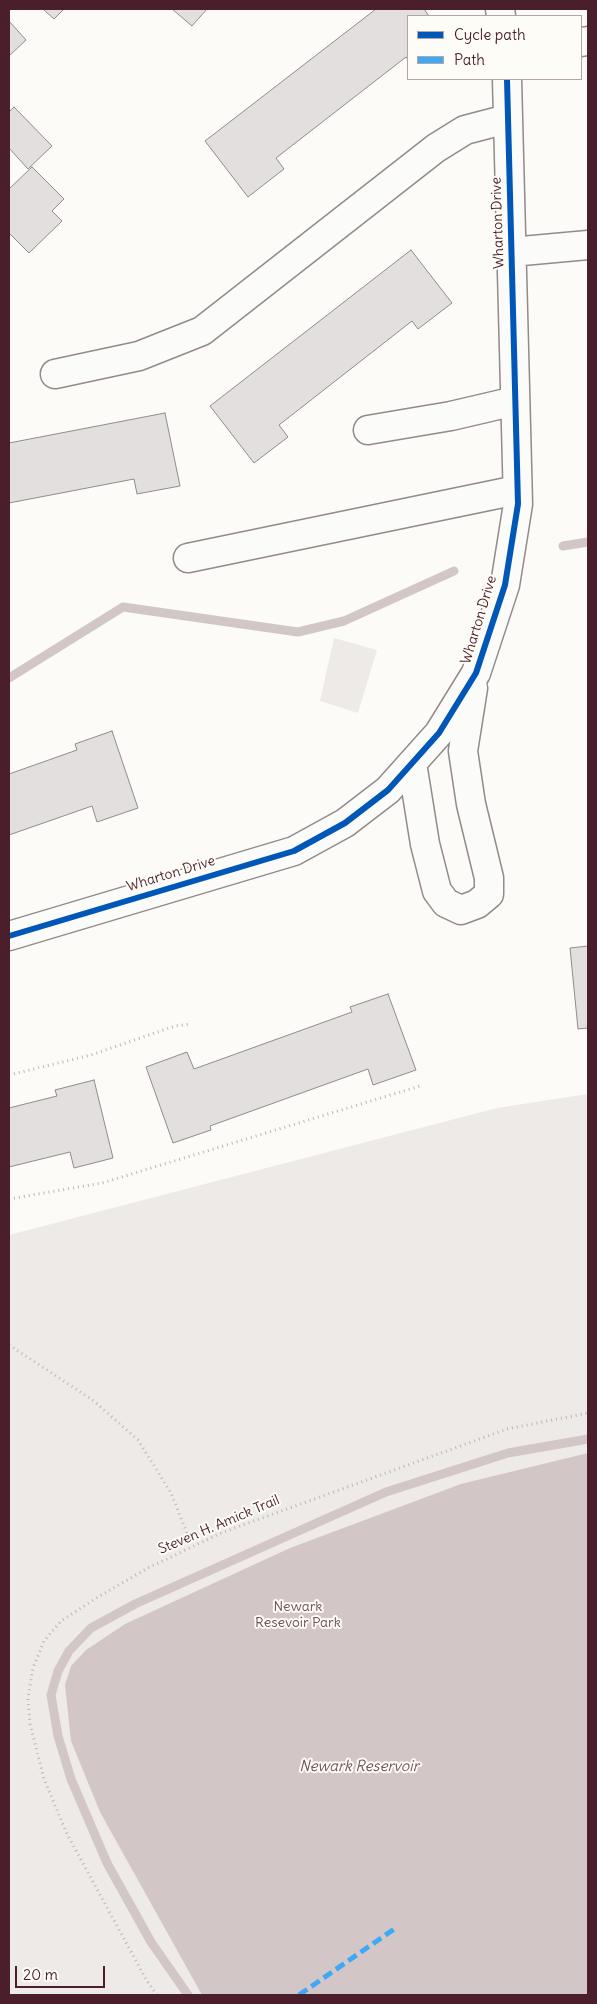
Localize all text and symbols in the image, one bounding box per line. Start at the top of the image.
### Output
legend [407,15,582,80]
text: Cycle path [454,25,526,44]
text: Path [454,50,485,69]
street label: Wharton Drive [488,177,508,269]
street label: Wharton Drive [458,574,500,666]
street label: Wharton Drive [125,853,217,895]
street label: Steven H. Amick Trail [156,1492,282,1558]
park label: Newark Resevoir Park [255,1599,341,1631]
water label: Newark Reservoir [299,1758,419,1776]
scale bar [18,1956,108,1988]
text: 20 m [23,1965,58,1984]

